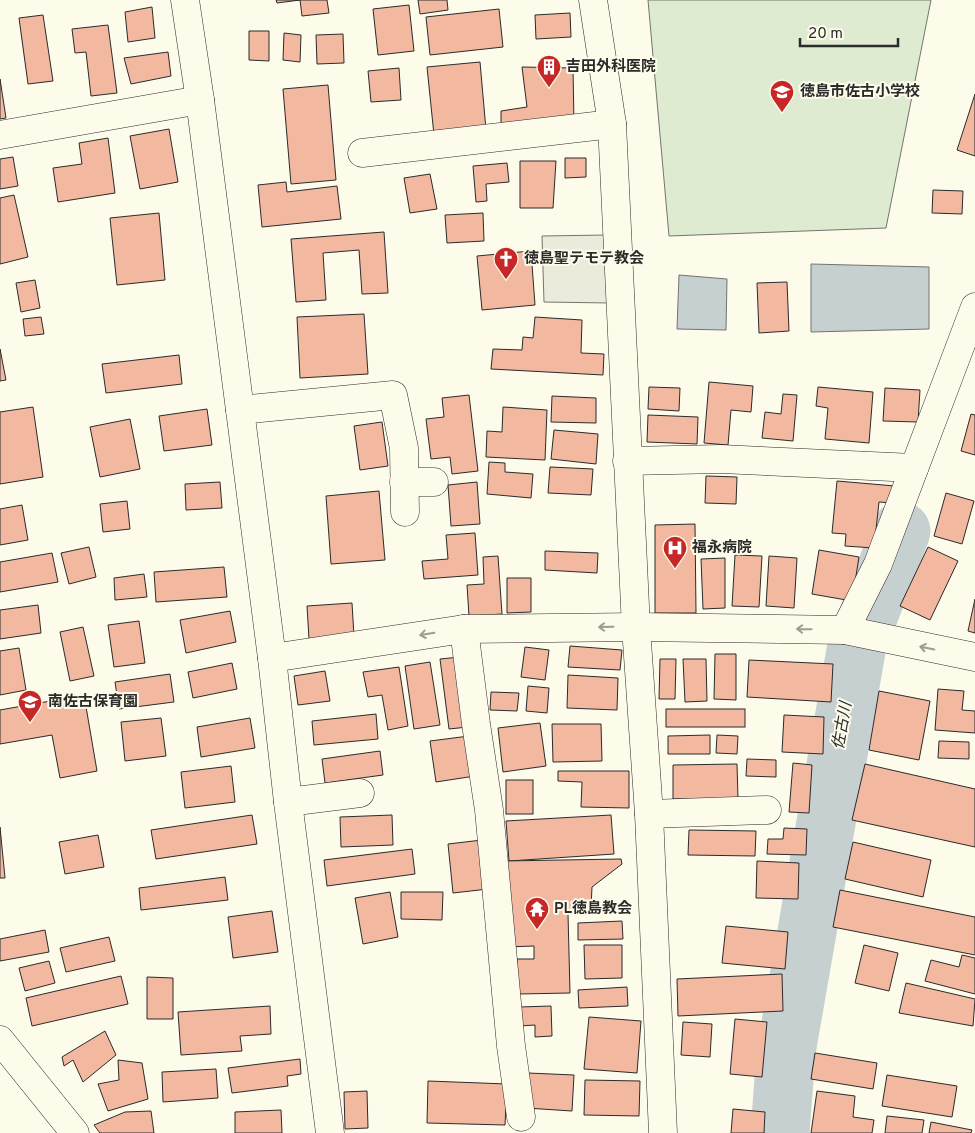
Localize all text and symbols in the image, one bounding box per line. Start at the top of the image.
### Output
scale bar [800,15,898,47]
text: 20 m [808,25,843,44]
building icon: 吉田外科医院 [536,54,562,88]
place label: 吉田外科医院 [566,57,656,77]
school or university icon: 徳島市佐古小学校 [769,79,795,113]
place label: 徳島市佐古小学校 [800,82,920,102]
church icon: 徳島聖テモテ教会 [493,246,519,280]
place label: 徳島聖テモテ教会 [524,249,644,269]
hospital icon: 福永病院 [662,535,688,569]
place label: 福永病院 [691,539,752,558]
one-way arrow [599,622,615,632]
one-way arrow [796,624,812,634]
one-way arrow [419,629,435,639]
one-way arrow [920,642,936,652]
school or university icon: 南佐古保育園 [17,689,43,723]
place label: 南佐古保育園 [48,693,138,712]
water label: 佐古川 [829,699,857,751]
temple icon: PL徳島教会 [524,896,550,930]
place label: PL徳島教会 [554,899,632,919]

